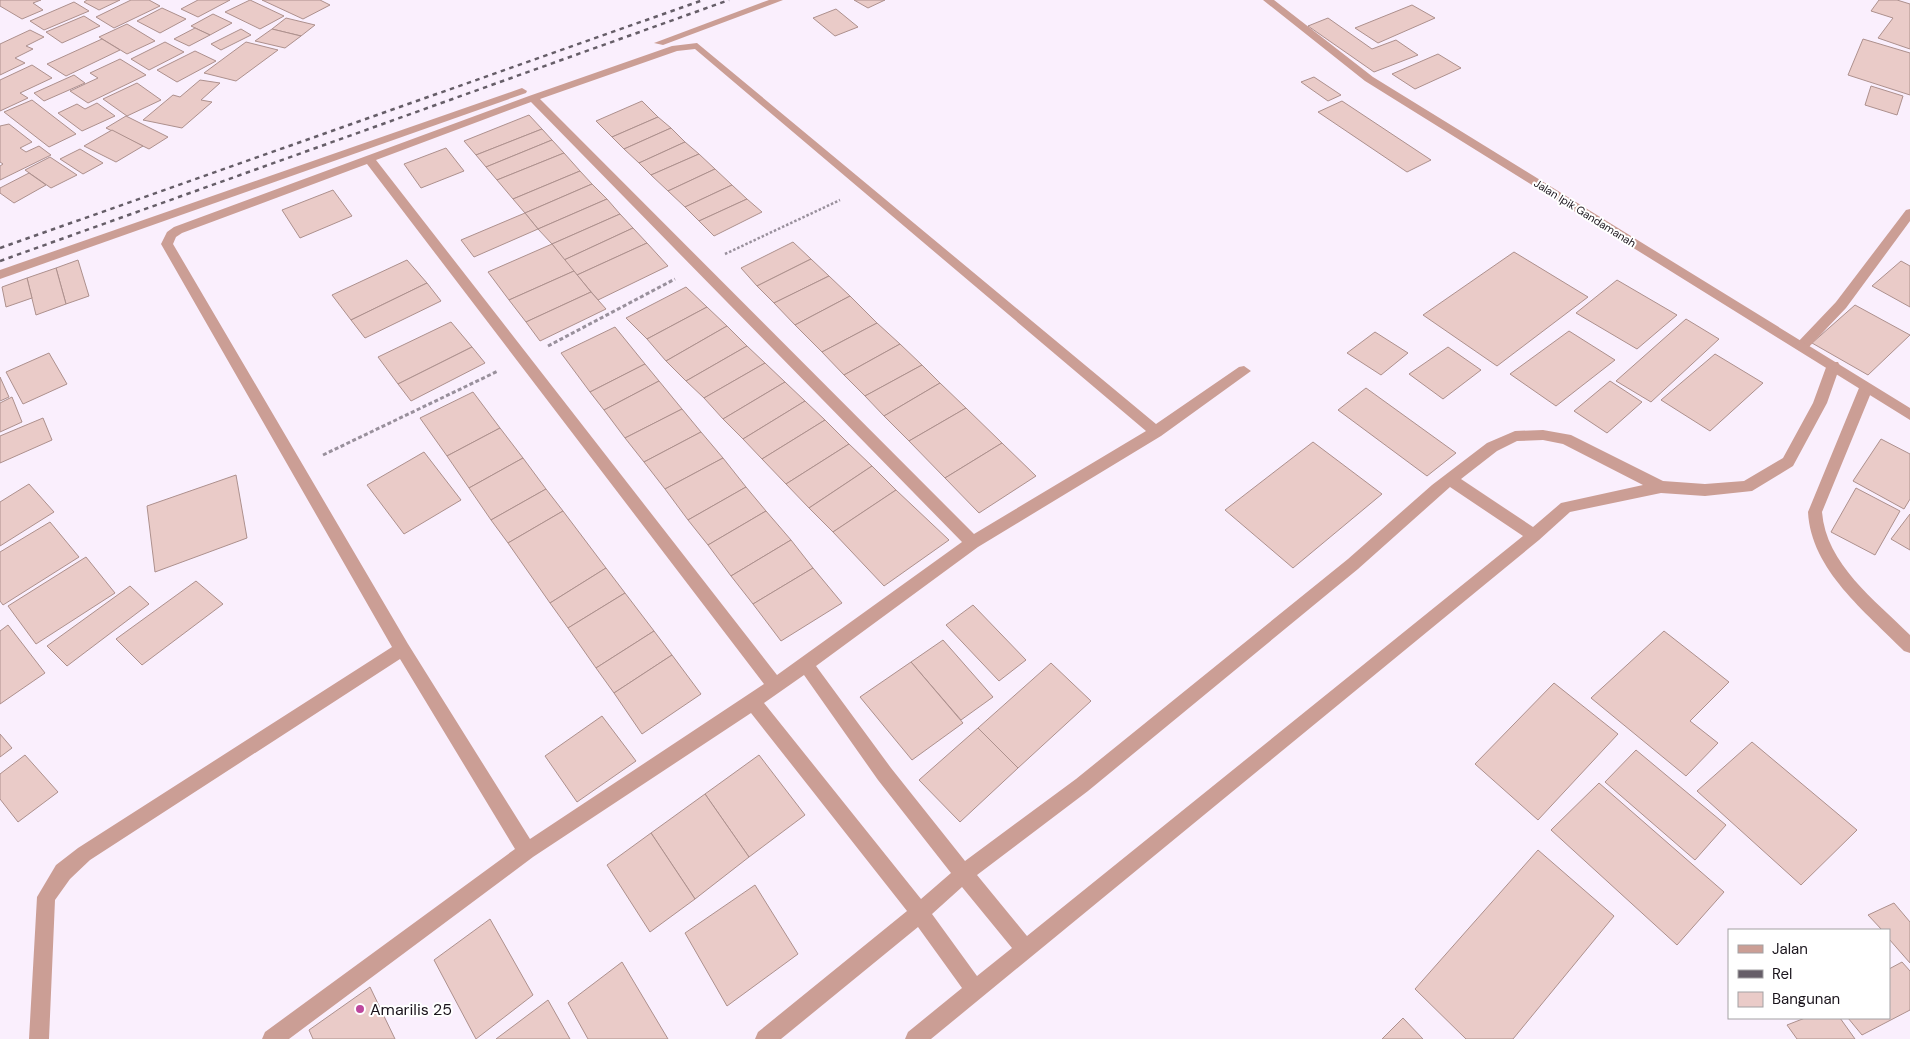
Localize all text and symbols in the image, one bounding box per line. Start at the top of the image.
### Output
street label: Jalan Ipik Gandamanah [1531,176,1639,250]
legend [1728,929,1890,1019]
text: Jalan [1772,939,1808,959]
text: Rel [1772,964,1792,984]
text: Bangunan [1772,989,1840,1009]
place label: Amarilis 25 [370,999,452,1020]
marker: Amarilis 25 [354,1003,366,1015]

